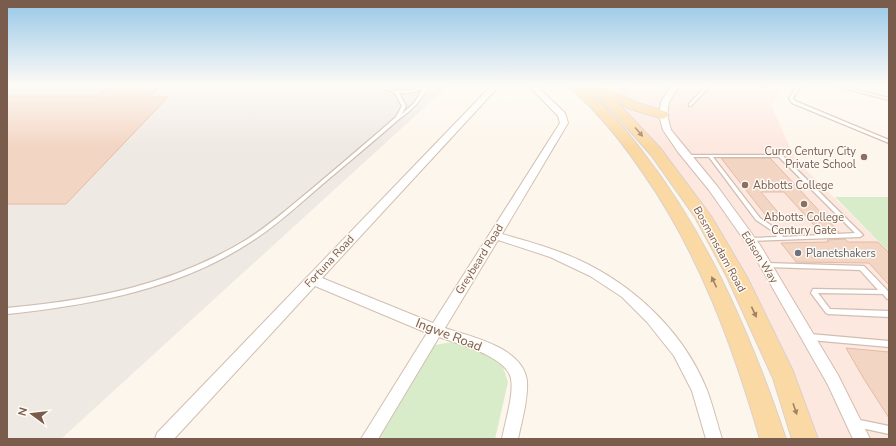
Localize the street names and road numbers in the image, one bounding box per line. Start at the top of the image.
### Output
street label: Bosmansdam Road [690,204,749,295]
street label: Greybeard Road [452,221,507,297]
street label: Edison Way [738,228,782,286]
street label: Fortuna Road [301,232,358,291]
street label: Ingwe Road [413,314,484,356]

